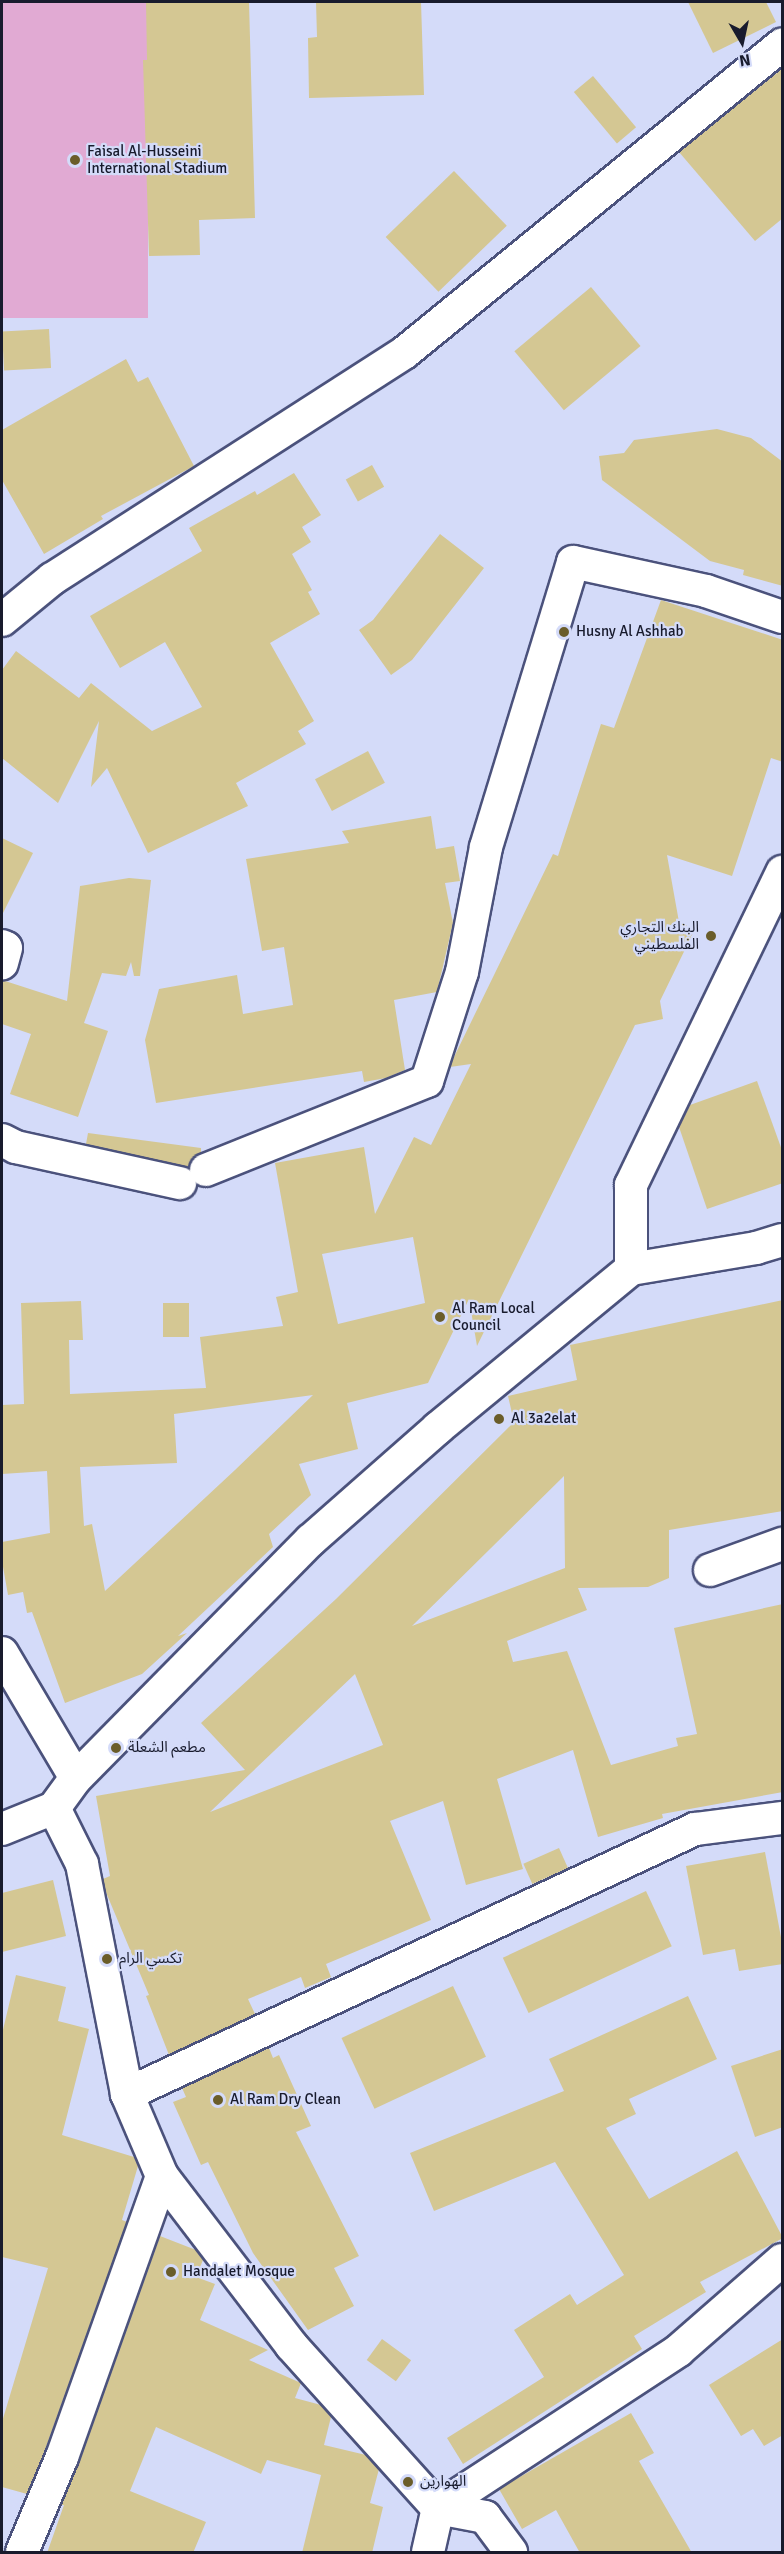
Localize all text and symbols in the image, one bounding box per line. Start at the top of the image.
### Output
north arrow [712,12,772,72]
text: N [738,49,752,71]
place label: Faisal Al-Husseini International Stadium [87,142,227,177]
marker: Faisal Al-Husseini International Stadium [68,153,82,167]
place label: Husny Al Ashhab [576,623,683,641]
marker: Husny Al Ashhab [557,625,571,639]
place label: البنك التجاري الفلسطيني [620,918,699,953]
marker: البنك التجاري الفلسطيني [704,929,718,943]
place label: Al Ram Local Council [452,1299,535,1334]
marker: Al Ram Local Council [433,1310,447,1324]
place label: Al 3a2elat [511,1410,576,1428]
marker: Al 3a2elat [492,1412,506,1426]
place label: مطعم الشعلة [128,1739,206,1757]
marker: مطعم الشعلة [109,1741,123,1755]
place label: تكسي الرام [119,1950,182,1968]
marker: تكسي الرام [100,1952,114,1966]
place label: Al Ram Dry Clean [230,2091,341,2109]
marker: Al Ram Dry Clean [211,2093,225,2107]
place label: Handalet Mosque [183,2263,295,2281]
marker: Handalet Mosque [164,2265,178,2279]
place label: الهوارين [420,2473,466,2491]
marker: الهوارين [401,2475,415,2489]

